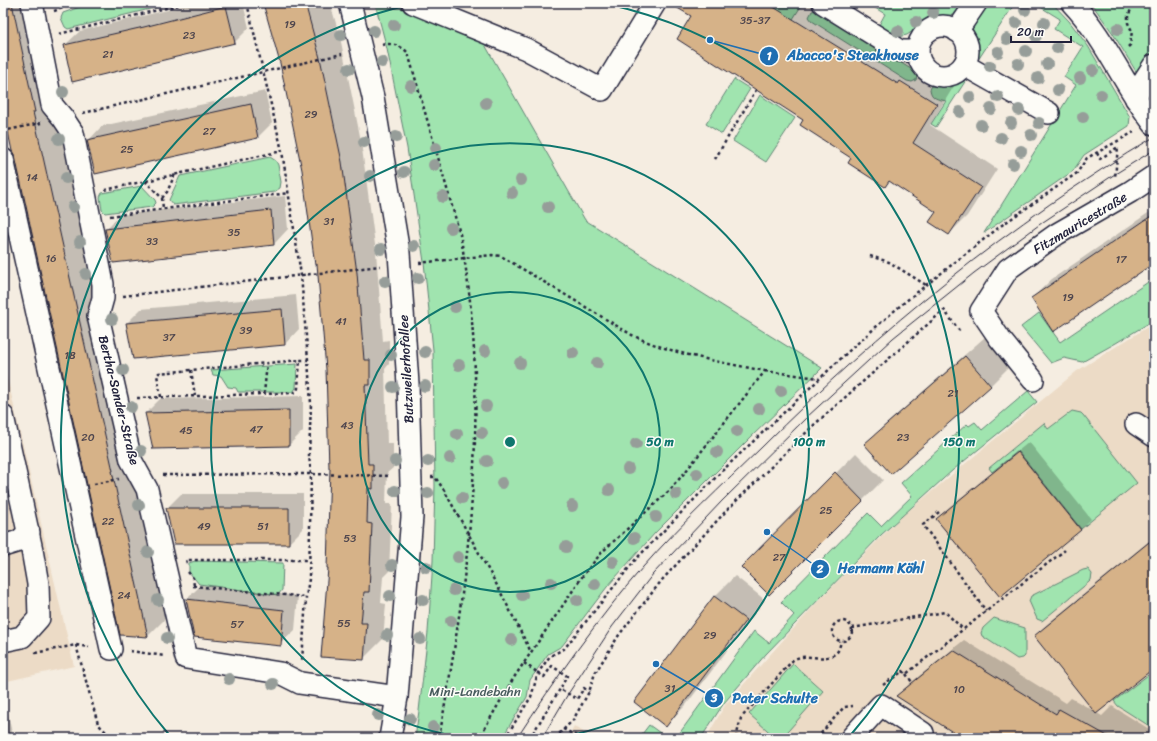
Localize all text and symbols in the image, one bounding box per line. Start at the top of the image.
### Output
house number: 35-37 [740,11,771,30]
house number: 19 [284,15,296,34]
scale bar [1011,18,1071,44]
text: 20 m [1017,21,1044,43]
house number: 23 [183,26,195,45]
callout: Abacco's Steakhouse [759,43,927,69]
text: Abacco's Steakhouse [786,43,920,68]
house number: 21 [102,45,114,64]
text: 1 [766,45,772,67]
house number: 29 [304,105,318,124]
house number: 27 [203,122,216,141]
house number: 25 [120,140,134,159]
house number: 14 [26,168,38,187]
street label: Fitzmauricestraße [1028,186,1132,260]
house number: 31 [324,212,335,231]
house number: 35 [228,223,241,242]
house number: 33 [146,232,158,251]
house number: 16 [46,249,56,268]
house number: 17 [1116,250,1127,269]
house number: 19 [1062,288,1074,307]
house number: 41 [335,312,347,331]
street label: Butzweilerhofallee [392,314,420,424]
house number: 39 [240,321,253,340]
house number: 37 [163,328,176,347]
street label: Bertha-Sander-Straße [92,333,146,467]
house number: 18 [64,346,76,365]
house number: 21 [947,384,959,403]
house number: 43 [341,416,353,435]
house number: 47 [249,420,263,439]
house number: 45 [179,421,193,440]
house number: 20 [81,428,95,447]
house number: 23 [897,428,909,447]
text: 50 m [646,431,674,453]
text: 100 m [793,431,826,453]
text: 150 m [943,431,976,453]
centre of rings [503,435,517,449]
house number: 25 [819,501,833,520]
house number: 22 [102,512,115,531]
house number: 49 [197,517,211,536]
house number: 51 [257,517,269,536]
house number: 53 [344,529,356,548]
house number: 27 [773,548,786,567]
callout: Hermann Köhl [810,556,932,582]
text: Hermann Köhl [837,556,925,581]
text: 2 [816,558,824,580]
house number: 24 [117,586,131,605]
house number: 55 [337,614,351,633]
house number: 57 [230,615,244,634]
house number: 29 [703,626,717,645]
house number: 31 [665,679,676,698]
park label: Mini-Landebahn [429,680,521,703]
house number: 10 [953,680,965,699]
callout: Pater Schulte [704,685,826,711]
text: Pater Schulte [732,686,819,711]
text: 3 [710,687,718,709]

